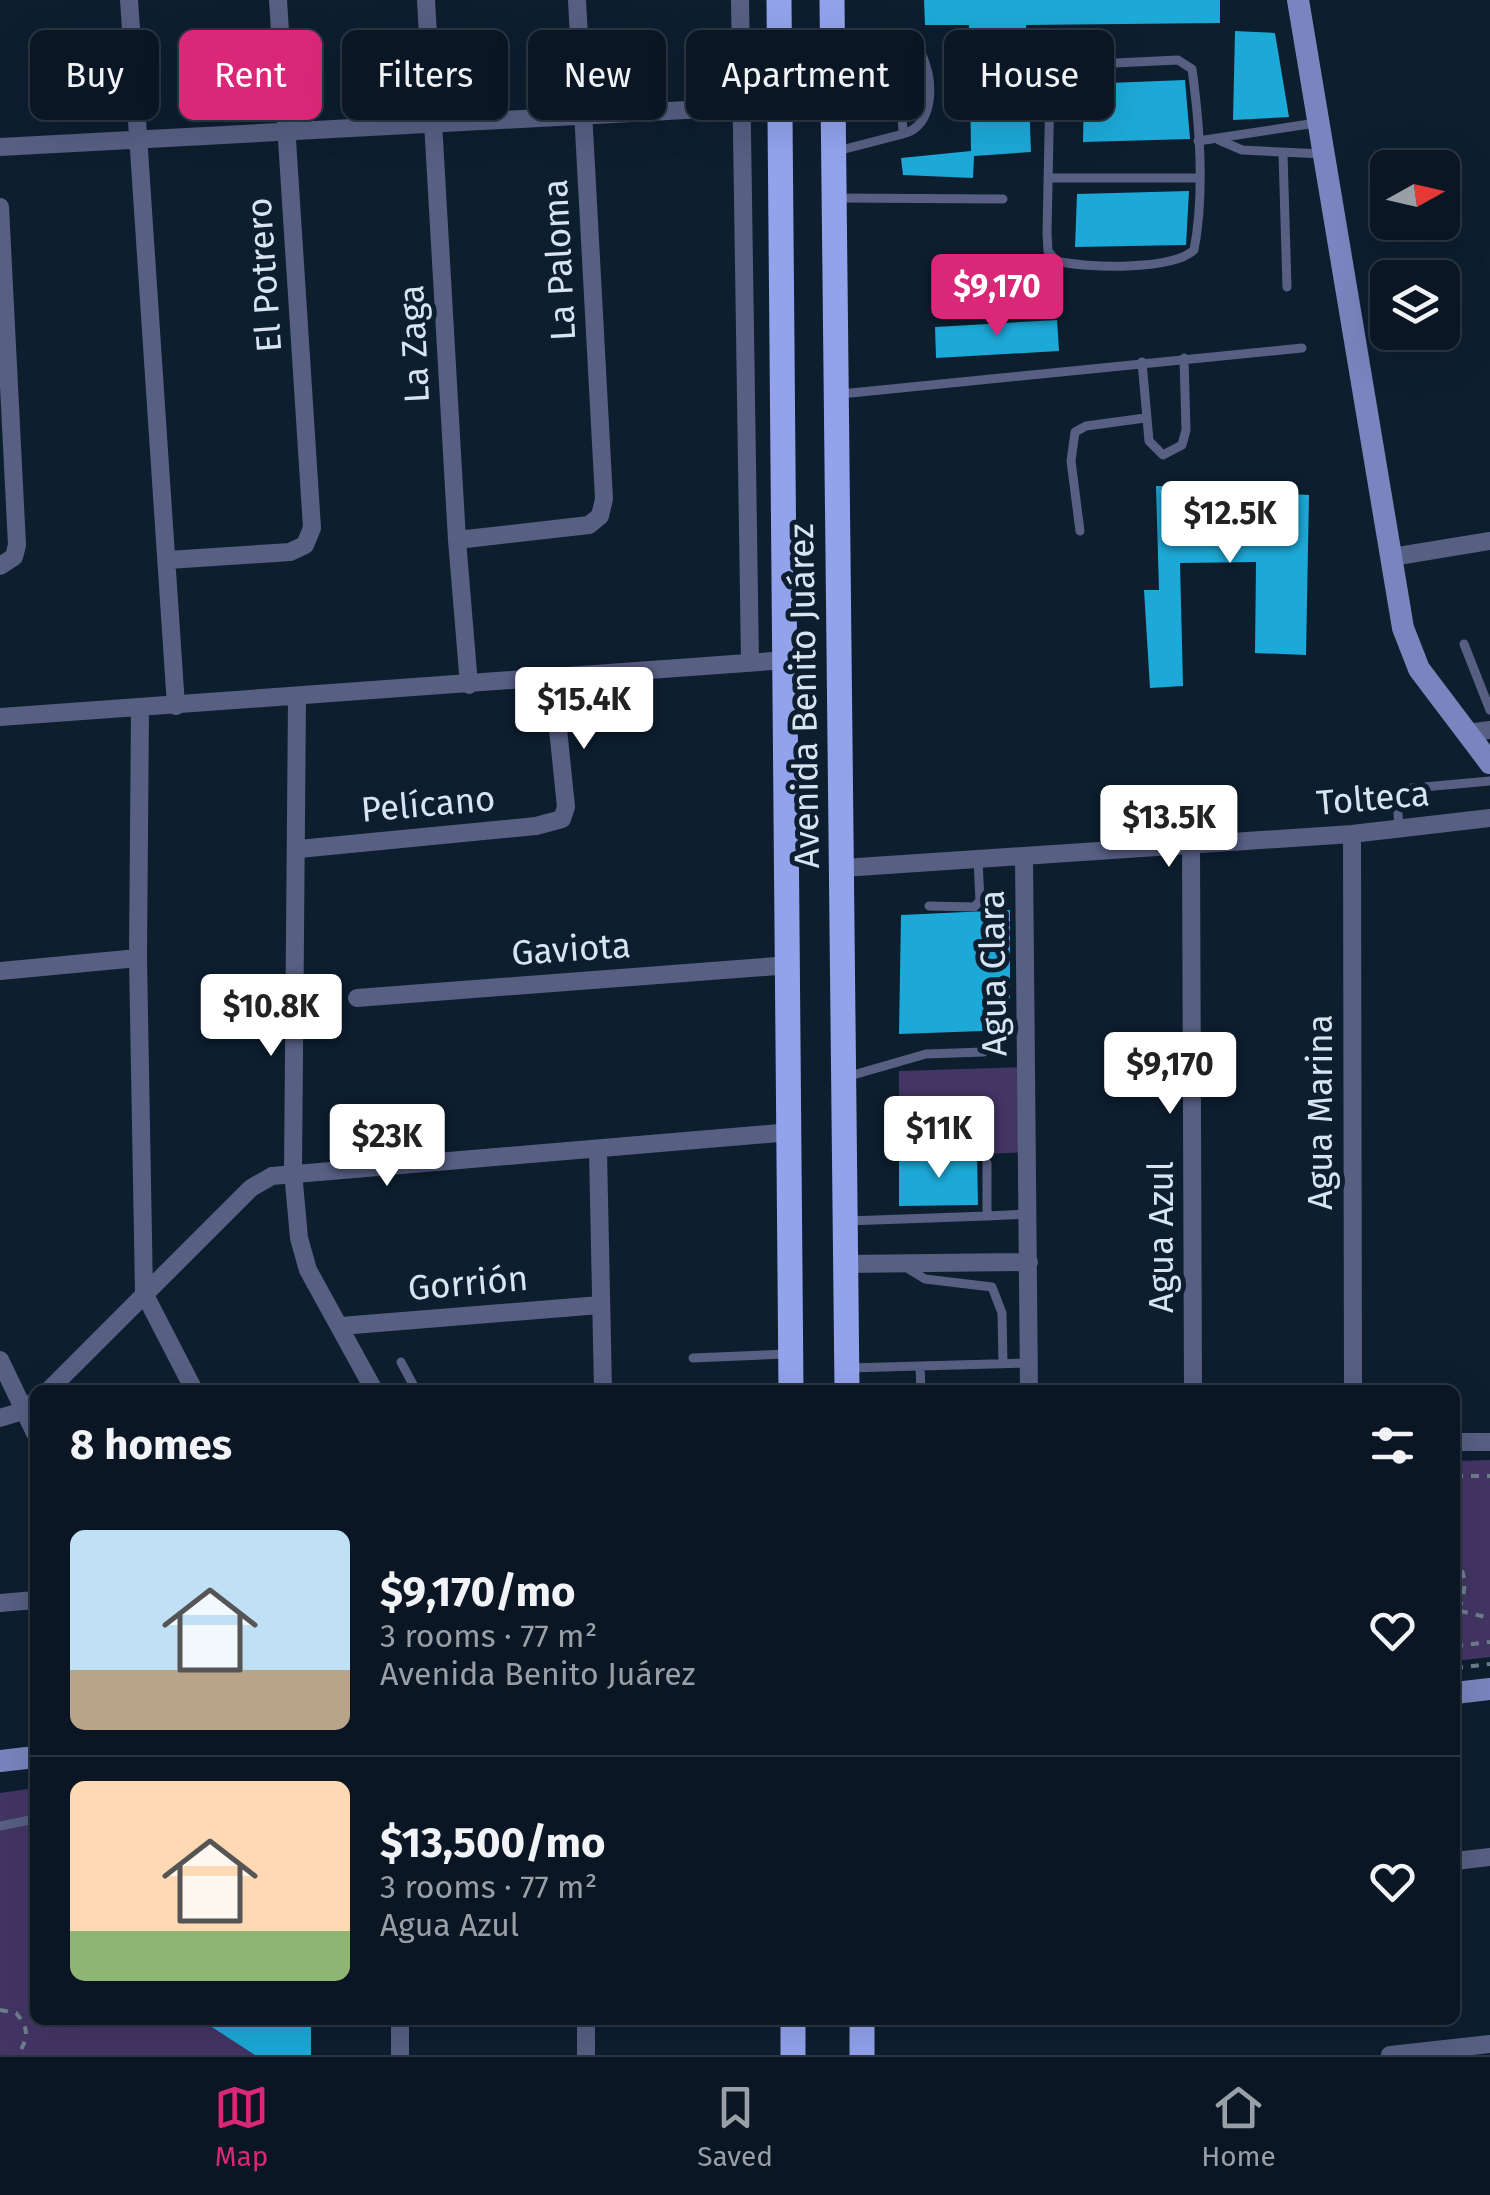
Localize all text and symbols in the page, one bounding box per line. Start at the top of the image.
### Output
chip: Buy [30,30,159,120]
chip: Rent [179,30,322,120]
chip: Filters [342,30,508,120]
chip: New [528,30,666,120]
chip: Apartment [686,30,924,120]
chip: House [944,30,1114,120]
north arrow [1370,150,1460,240]
map controls [1370,150,1460,350]
street label: La Paloma [534,178,584,342]
street label: El Potrero [238,196,290,354]
pin: $9,170 [916,254,1078,339]
button: layers [1370,260,1460,350]
text: $9,170 [953,267,1041,305]
street label: La Zaga [390,284,438,404]
pin: $12.5K [1149,481,1311,566]
text: $12.5K [1183,494,1277,532]
street label: Avenida Benito Juárez [780,523,828,869]
pin: $15.4K [503,667,665,752]
text: $15.4K [537,680,631,718]
street label: Tolteca [1315,772,1431,824]
street label: Pelícano [359,777,497,831]
pin: $13.5K [1088,785,1250,870]
text: $13.5K [1122,798,1216,836]
street label: Agua Clara [971,889,1015,1057]
street label: Gaviota [510,924,632,974]
pin: $10.8K [190,974,352,1059]
text: $10.8K [223,987,319,1025]
street label: Agua Marina [1299,1014,1341,1210]
pin: $9,170 [1089,1032,1251,1117]
text: $9,170 [1126,1045,1214,1083]
pin: $11K [880,1096,998,1181]
pin: $23K [328,1104,446,1189]
text: $11K [906,1109,972,1147]
text: $23K [352,1117,422,1155]
street label: Agua Azul [1140,1161,1182,1313]
street label: Gorrión [406,1257,530,1309]
icon: filters [1365,1418,1420,1473]
text: 8 homes [70,1420,232,1470]
text: $9,170/mo [380,1567,576,1617]
icon: home [150,1570,270,1690]
icon: heart [1365,1603,1420,1658]
text: 3 rooms · 77 m² [380,1617,597,1655]
text: Avenida Benito Juárez [380,1655,696,1693]
text: $13,500/mo [380,1818,606,1868]
icon: home [150,1821,270,1941]
icon: heart [1365,1854,1420,1909]
text: 3 rooms · 77 m² [380,1868,597,1906]
text: Agua Azul [380,1906,519,1944]
tab: Map [214,2080,269,2173]
tab: Saved [697,2080,773,2173]
tab: Home [1201,2080,1276,2173]

